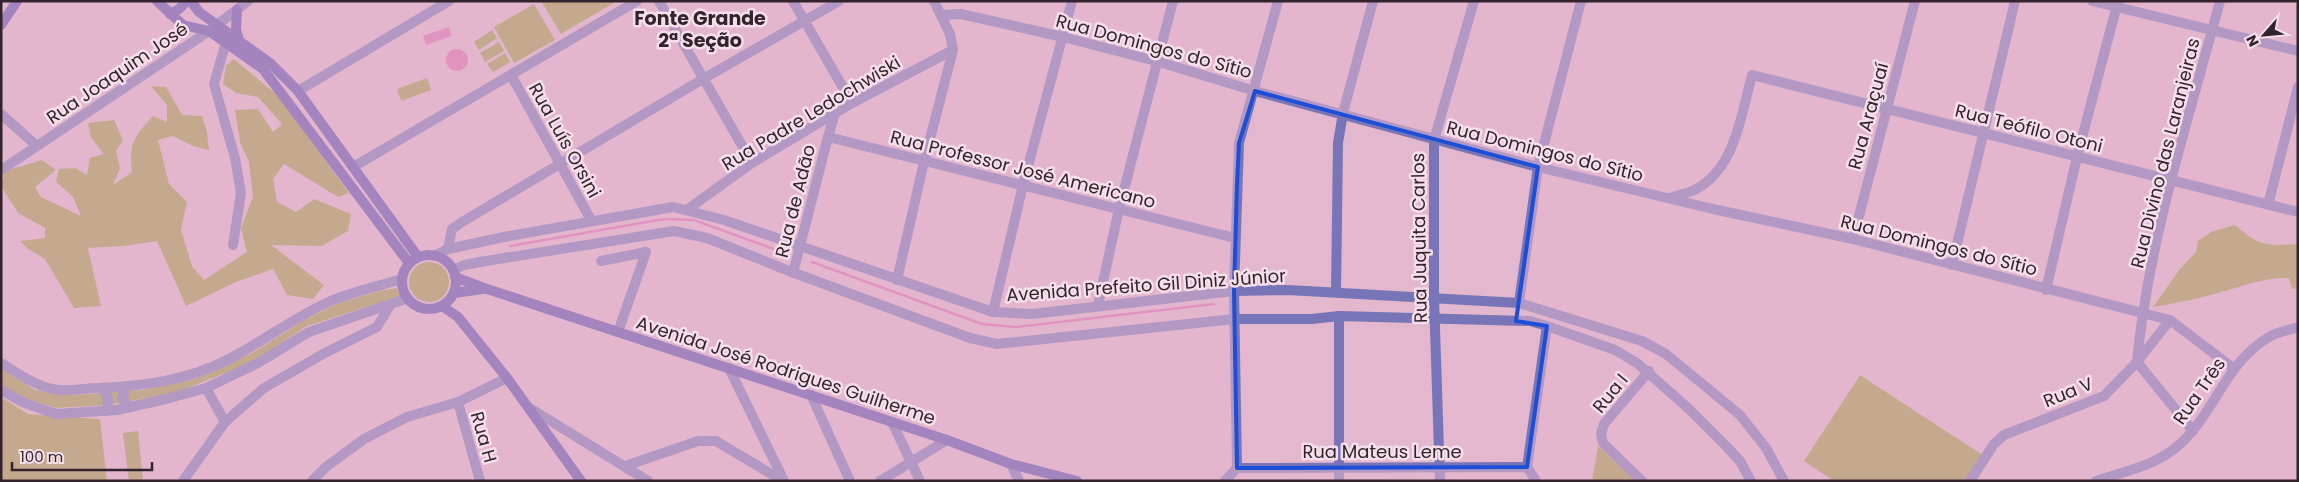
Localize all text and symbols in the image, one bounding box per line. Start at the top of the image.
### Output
district label: Fonte Grande 2ª Seção [634,5,766,54]
street label: Rua Domingos do Sítio [1053,8,1255,84]
north arrow [2239,10,2289,60]
street label: Rua Joaquim José [41,16,193,130]
text: N [2241,32,2264,50]
street label: Rua Divino das Laranjeiras [2124,35,2206,271]
street label: Rua Padre Ledochwiski [717,50,905,176]
street label: Rua Araçuaí [1842,60,1894,172]
street label: Rua Luís Orsini [523,78,607,202]
street label: Rua Teófilo Otoni [1953,98,2105,158]
street label: Rua Domingos do Sítio [1444,114,1646,188]
street label: Rua Professor José Americano [888,124,1158,214]
street label: Rua de Adão [769,142,821,260]
street label: Rua Juquita Carlos [1405,153,1433,323]
street label: Rua Domingos do Sítio [1838,208,2040,282]
street label: Avenida Prefeito Gil Diniz Júnior [1005,263,1287,307]
street label: Avenida José Rodrigues Guilherme [633,310,939,430]
street label: Rua Três [2167,353,2231,429]
street label: Rua I [1586,368,1634,418]
street label: Rua V [2039,371,2097,413]
street label: Rua H [465,409,503,465]
street label: Rua Mateus Leme [1302,439,1462,464]
scale bar [12,440,152,472]
text: 100 m [20,446,63,467]

